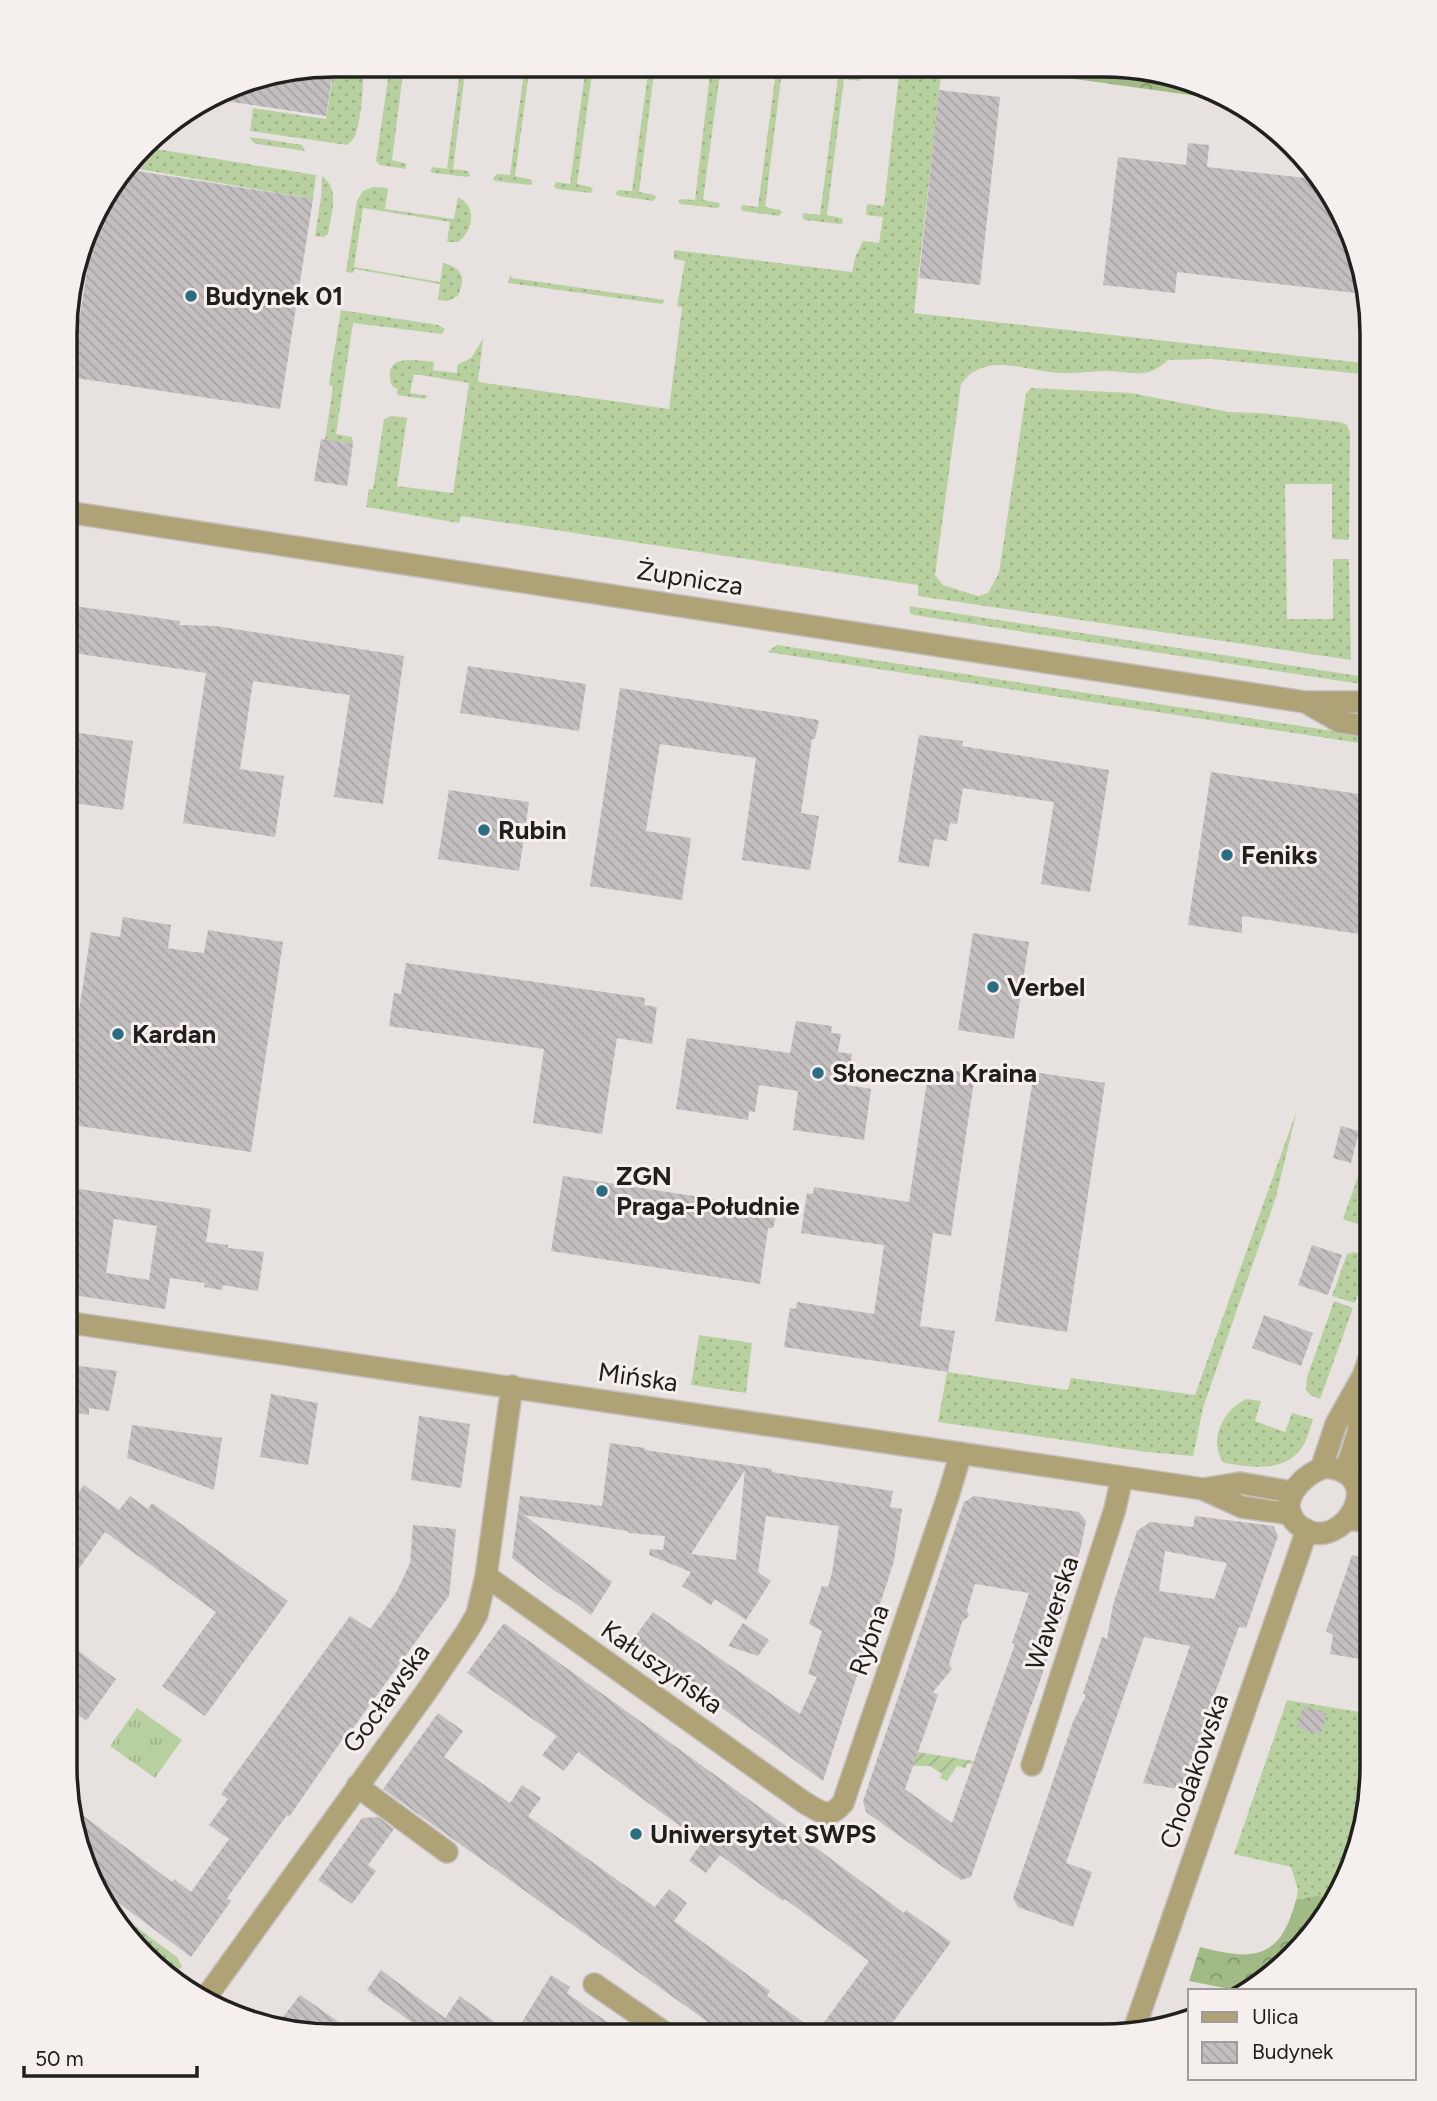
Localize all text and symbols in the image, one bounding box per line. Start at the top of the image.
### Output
place label: Budynek 01 [205,280,343,312]
marker: Budynek 01 [183,288,199,304]
street label: Żupnicza [635,554,745,602]
place label: Rubin [498,814,567,846]
marker: Rubin [476,822,492,838]
place label: Feniks [1241,839,1317,871]
marker: Feniks [1219,847,1235,863]
place label: Verbel [1007,971,1085,1003]
marker: Verbel [985,979,1001,995]
place label: Kardan [132,1018,216,1050]
marker: Kardan [110,1026,126,1042]
place label: Słoneczna Kraina [832,1057,1037,1089]
marker: Słoneczna Kraina [810,1065,826,1081]
place label: ZGN Praga-Południe [616,1160,800,1222]
marker: ZGN Praga-Południe [594,1183,610,1199]
street label: Mińska [596,1356,680,1398]
street label: Wawerska [1019,1552,1085,1674]
street label: Rybna [842,1600,896,1680]
street label: Kałuszyńska [595,1613,729,1721]
street label: Gocławska [336,1637,436,1759]
street label: Chodakowska [1153,1689,1235,1853]
place label: Uniwersytet SWPS [650,1818,877,1850]
marker: Uniwersytet SWPS [628,1826,644,1842]
legend [1188,1989,1416,2080]
text: Ulica [1252,2004,1298,2029]
scale bar [24,2035,198,2078]
text: Budynek [1252,2039,1334,2064]
text: 50 m [35,2046,84,2071]

